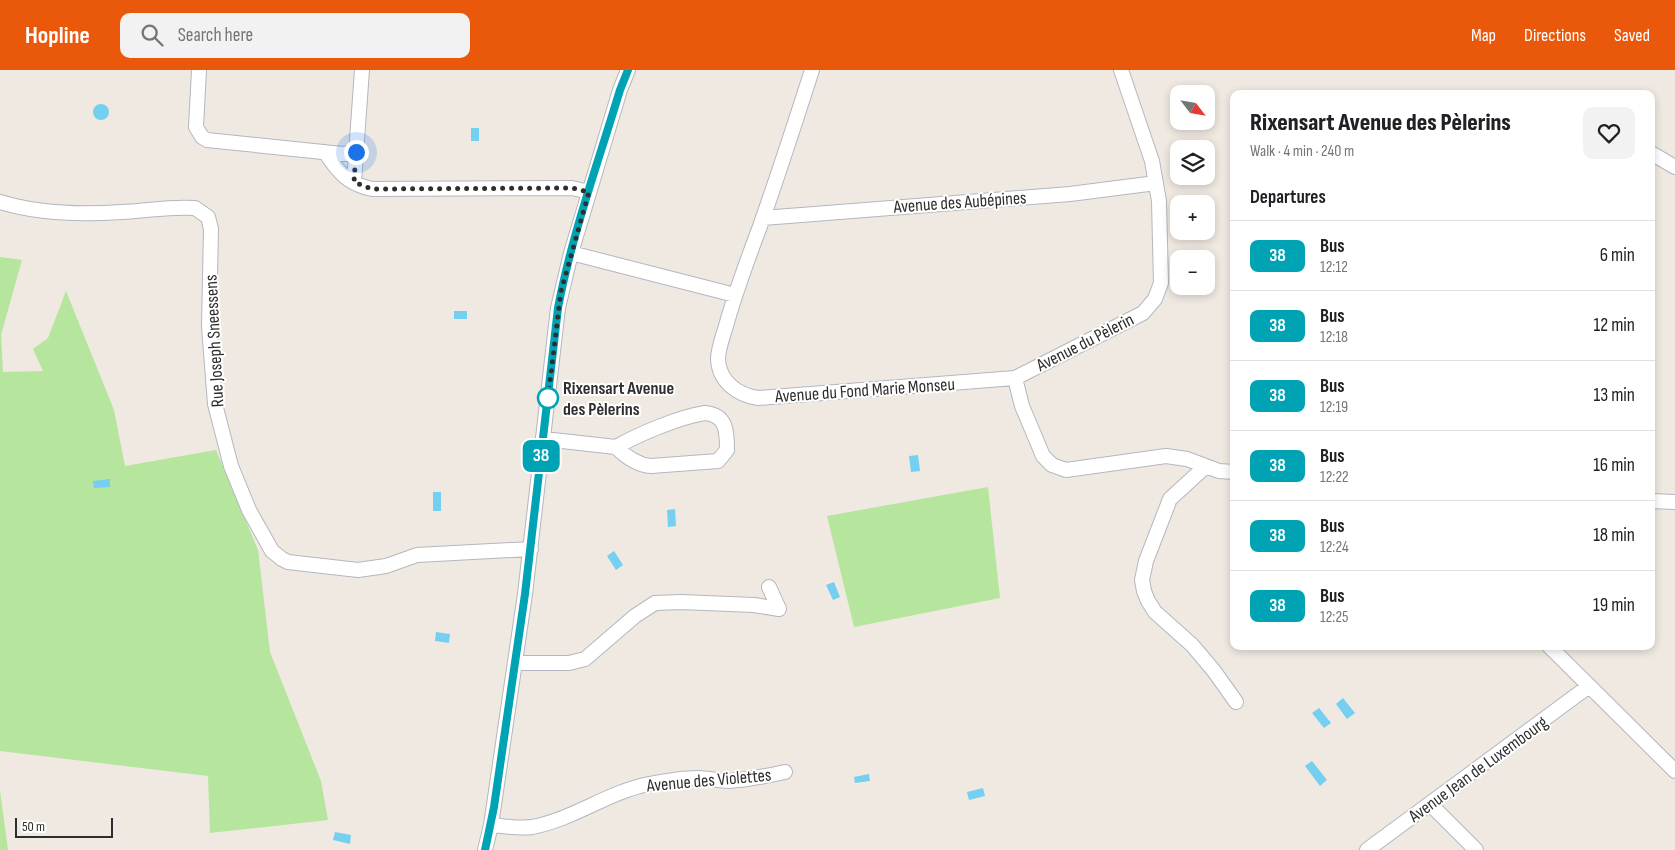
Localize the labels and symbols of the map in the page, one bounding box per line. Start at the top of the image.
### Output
north arrow [1170,85,1215,130]
your location [344,140,369,165]
street label: Avenue des Aubépines [892,187,1027,218]
street label: Rue Joseph Sneessens [201,274,228,408]
street label: Avenue du Pèlerin [1032,309,1137,376]
street label: Avenue du Fond Marie Monseu [773,374,956,407]
place label: Rixensart Avenue des Pèlerins [563,378,674,420]
marker: Rixensart Avenue des Pèlerins [537,387,559,409]
line badge: 38 [518,440,564,472]
street label: Avenue Jean de Luxembourg [1404,712,1552,827]
street label: Avenue des Violettes [645,765,772,796]
scale bar [15,815,112,838]

